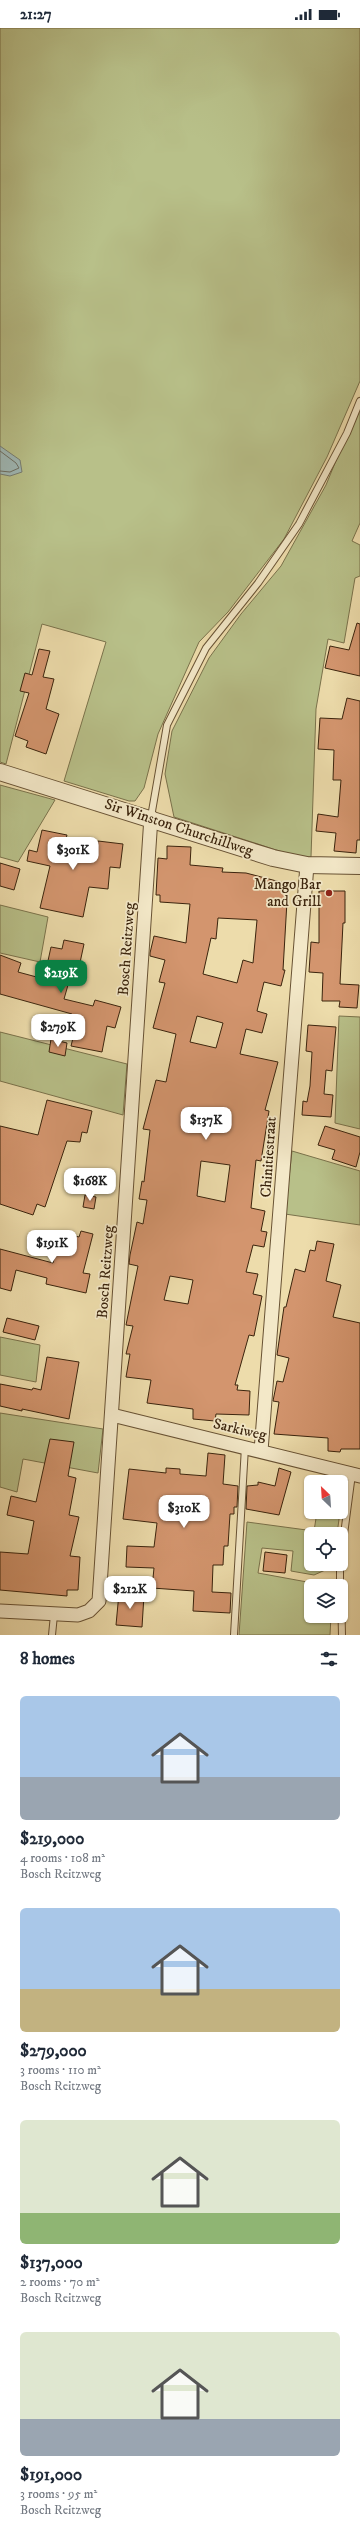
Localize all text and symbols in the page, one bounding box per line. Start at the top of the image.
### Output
text: 21:27 [20,5,52,24]
street label: Sir Winston Churchillweg [102,795,256,861]
pin: $301K [45,837,101,871]
text: $301K [57,842,89,858]
place label: Mango Bar and Grill [254,875,321,911]
marker: Mango Bar and Grill [324,888,334,898]
street label: Bosch Reitzweg [114,901,139,996]
pin: $219K [33,960,89,994]
text: $219K [44,965,78,981]
pin: $279K [30,1014,86,1048]
text: $279K [40,1019,76,1035]
pin: $137K [178,1107,234,1141]
text: $137K [190,1112,222,1128]
street label: Chinitiestraat [256,1116,281,1198]
pin: $168K [62,1168,118,1202]
text: $168K [73,1173,107,1189]
street label: Bosch Reitzweg [93,1224,118,1319]
pin: $191K [24,1230,80,1264]
text: $191K [36,1235,68,1251]
street label: Sarkiweg [211,1414,269,1445]
north arrow [304,1475,348,1519]
map controls [304,1475,348,1623]
pin: $310K [156,1495,212,1529]
text: $310K [168,1500,200,1516]
button: locate [304,1527,348,1571]
pin: $212K [102,1576,158,1610]
button: layers [304,1579,348,1623]
text: $212K [113,1581,147,1597]
text: 8 homes [20,1648,75,1670]
icon: filters [318,1648,340,1670]
icon: home [144,1722,216,1794]
text: $219,000 [20,1828,84,1850]
text: 4 rooms · 108 m² [20,1850,105,1866]
text: Bosch Reitzweg [20,1866,101,1882]
icon: home [144,1934,216,2006]
text: $279,000 [20,2040,87,2062]
text: 3 rooms · 110 m² [20,2062,101,2078]
text: Bosch Reitzweg [20,2078,101,2094]
icon: home [144,2146,216,2218]
text: $137,000 [20,2252,83,2274]
text: 2 rooms · 70 m² [20,2274,100,2290]
text: Bosch Reitzweg [20,2290,101,2306]
icon: home [144,2358,216,2430]
text: $191,000 [20,2464,82,2486]
text: 3 rooms · 95 m² [20,2486,97,2502]
text: Bosch Reitzweg [20,2502,101,2518]

